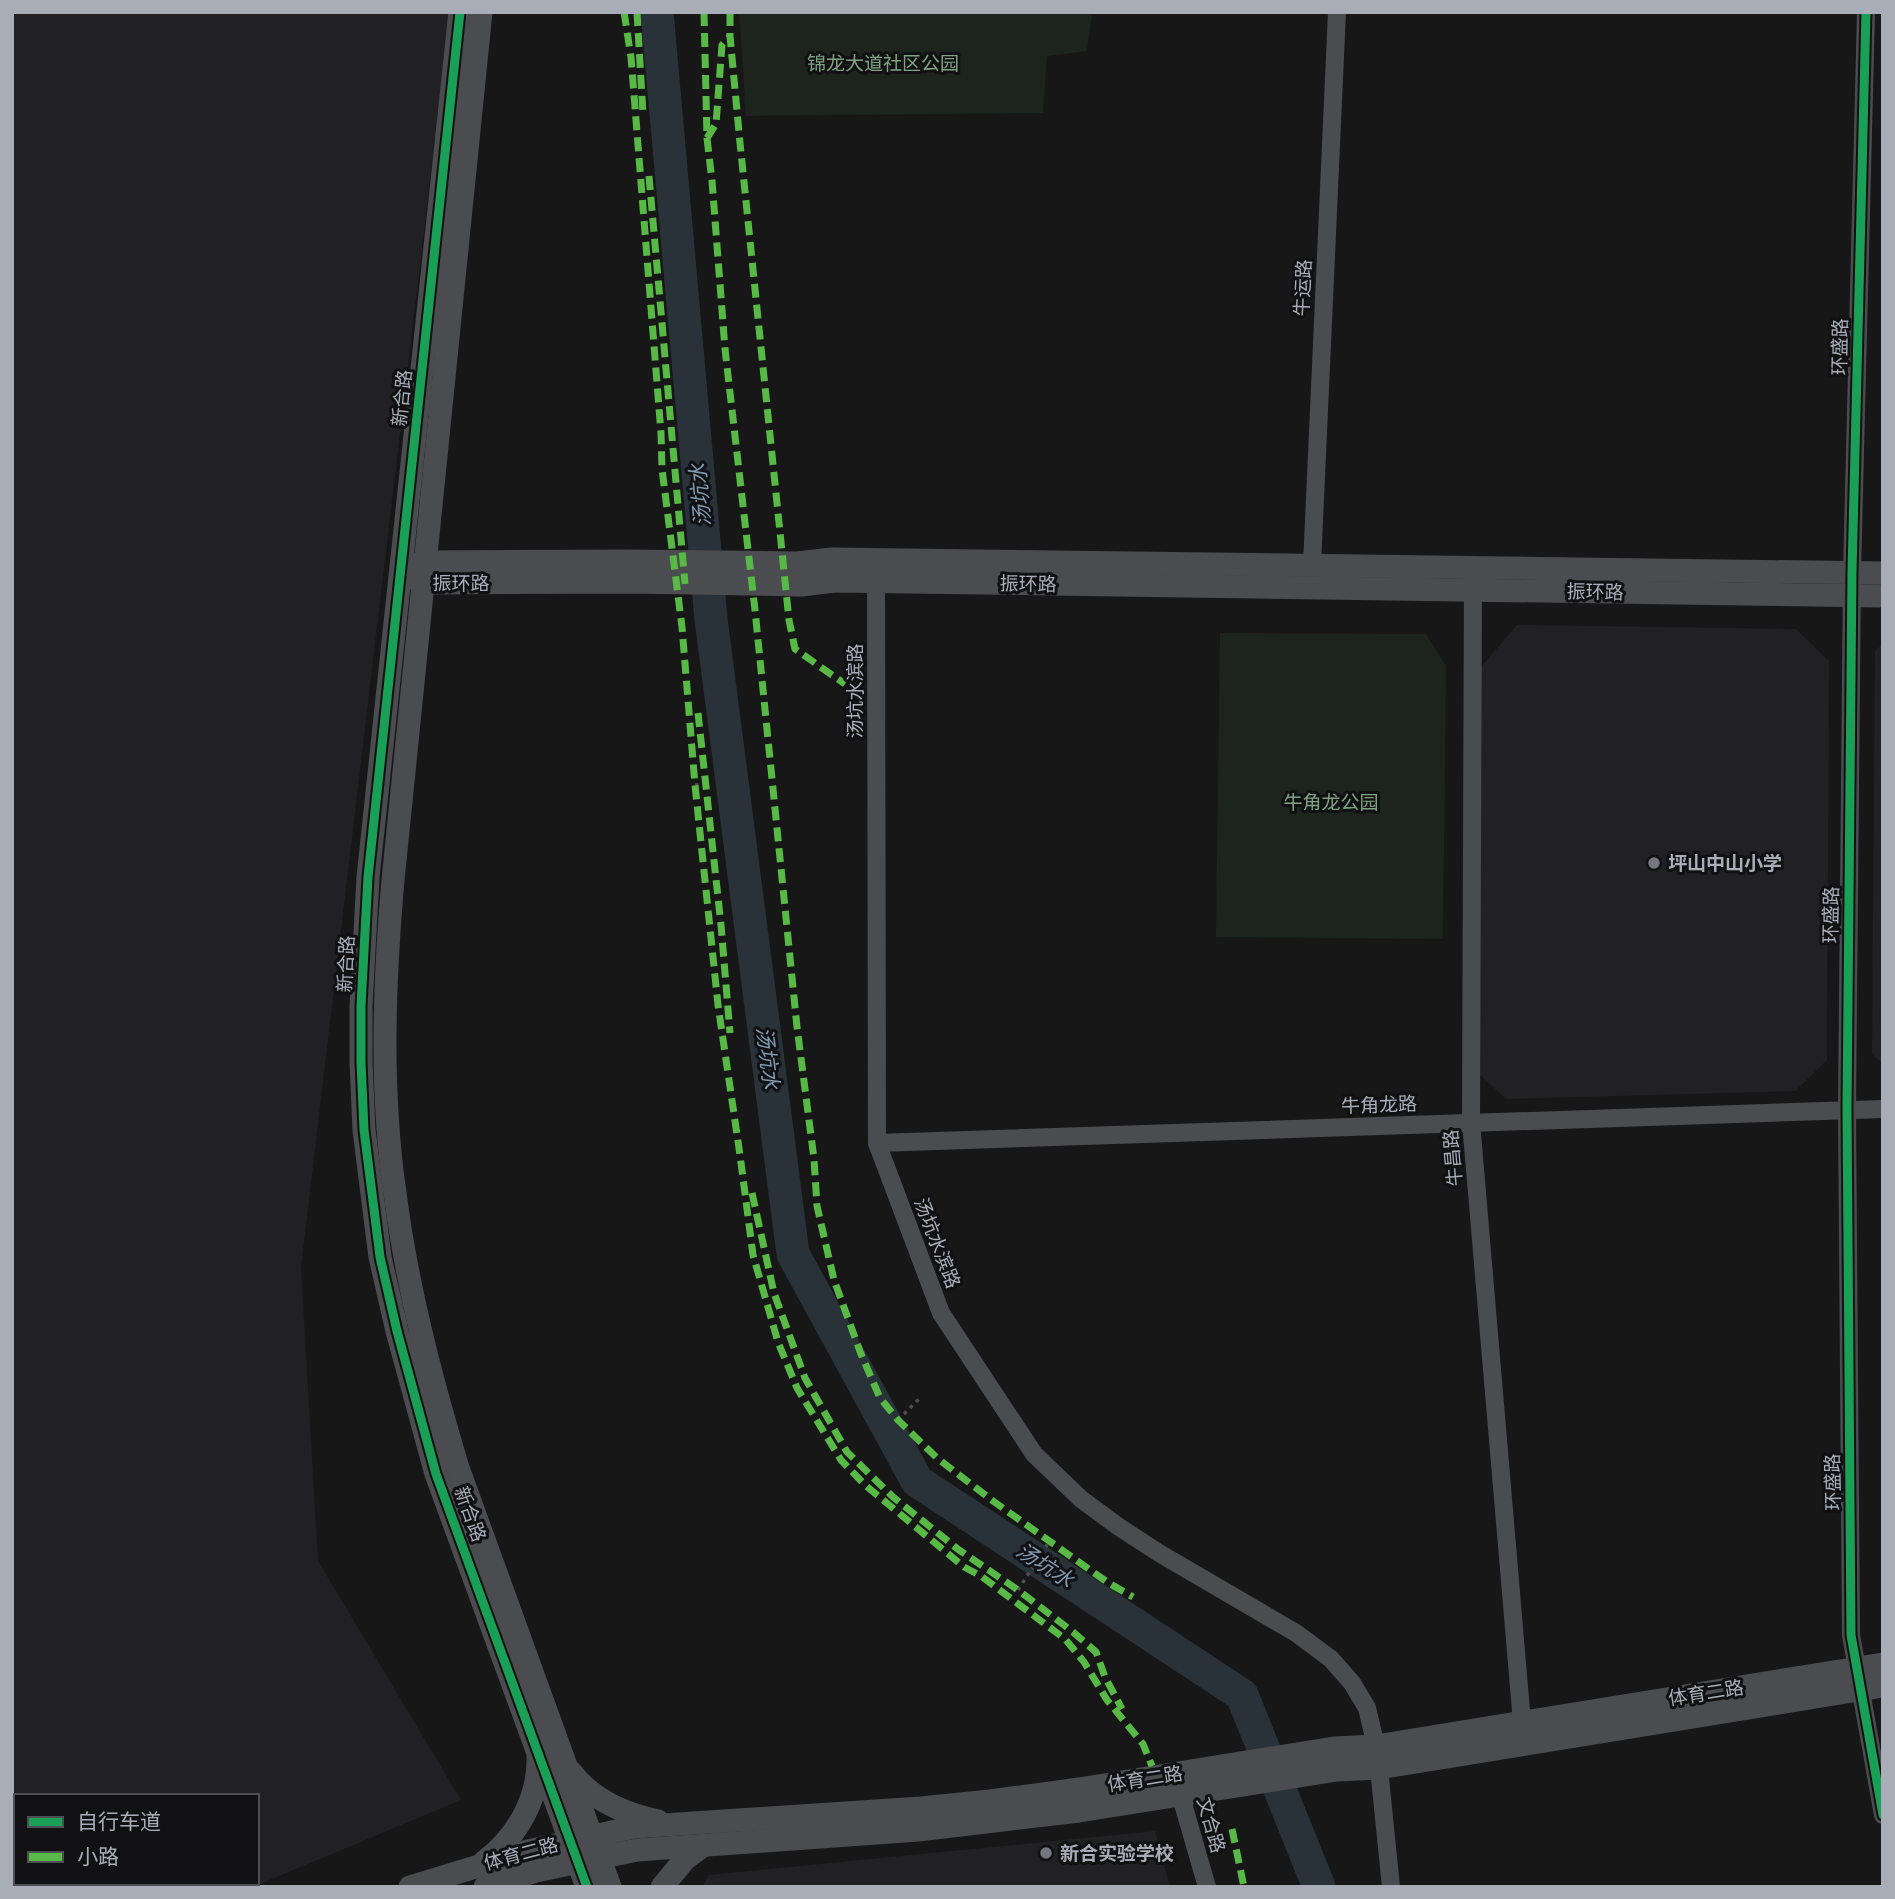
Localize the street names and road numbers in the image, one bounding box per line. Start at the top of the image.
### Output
street label: 牛运路 [1290,259,1316,317]
street label: 环盛路 [1828,318,1852,376]
street label: 新合路 [388,368,416,428]
street label: 振环路 [432,572,490,595]
street label: 振环路 [999,572,1057,596]
street label: 振环路 [1566,580,1624,604]
street label: 汤坑水滨路 [844,643,867,739]
street label: 环盛路 [1819,886,1843,944]
street label: 新合路 [333,935,359,993]
street label: 牛角龙路 [1341,1092,1417,1118]
street label: 牛昌路 [1439,1129,1467,1187]
street label: 汤坑水滨路 [909,1195,965,1291]
street label: 环盛路 [1821,1453,1845,1511]
street label: 新合路 [449,1483,491,1545]
street label: 体育二路 [1667,1676,1745,1710]
street label: 体育二路 [1106,1762,1184,1796]
street label: 文合路 [1192,1794,1230,1856]
street label: 体育二路 [481,1833,561,1875]

